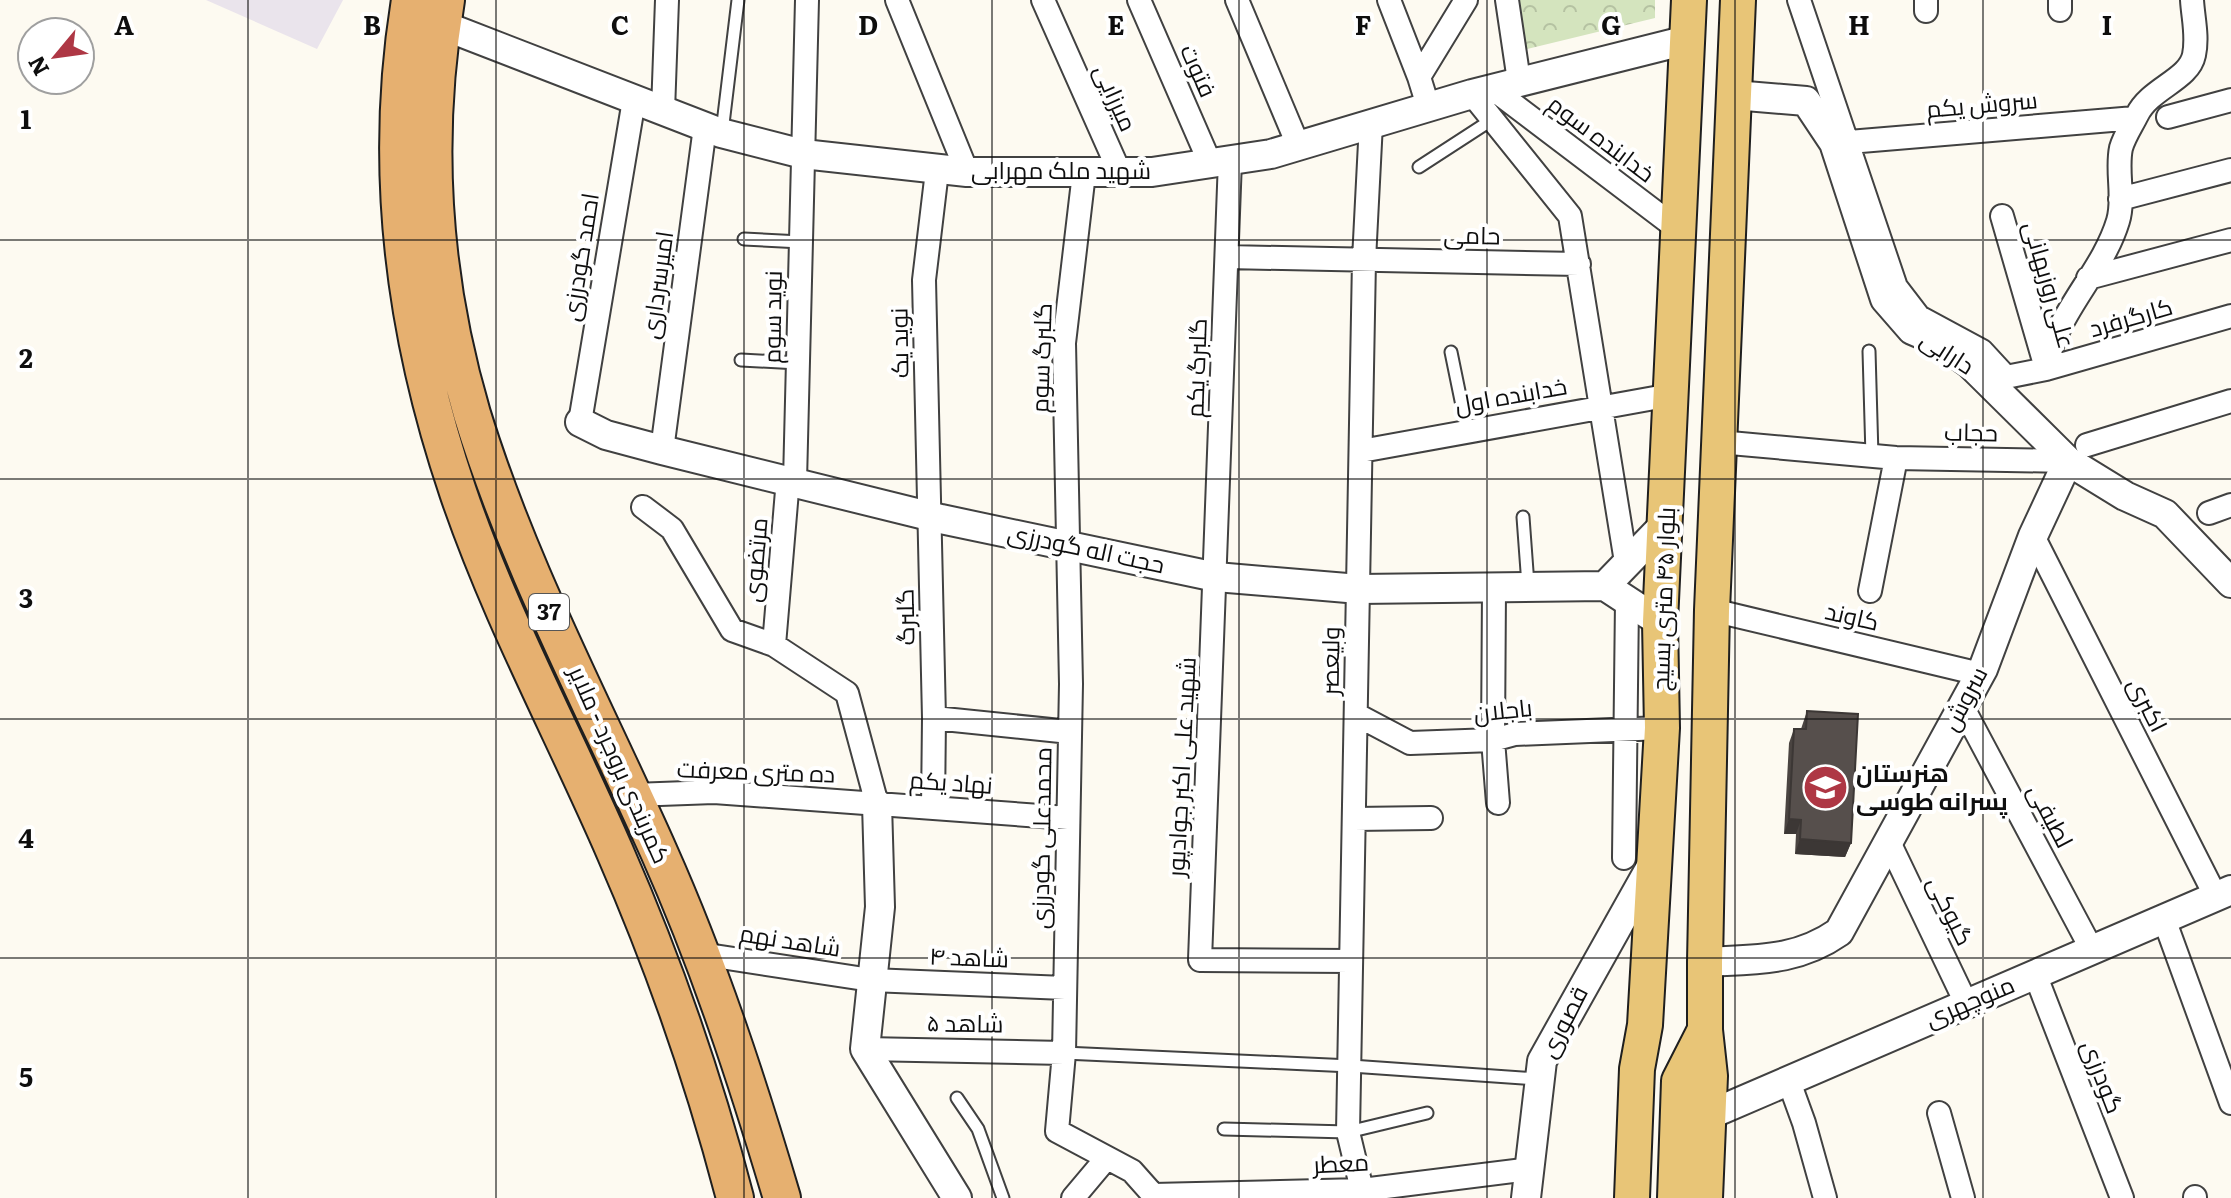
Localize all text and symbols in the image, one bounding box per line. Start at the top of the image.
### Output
text: A [114,4,134,43]
text: B [363,4,381,43]
text: C [611,4,629,43]
text: D [858,4,878,43]
text: E [1107,4,1125,43]
text: F [1355,4,1371,43]
text: G [1601,4,1621,43]
text: H [1848,4,1870,43]
text: I [2102,4,2112,43]
north arrow [16,16,96,96]
street label: فتوت [1173,38,1227,102]
text: N [18,50,56,82]
street label: میرزایی [1087,58,1148,136]
street label: سروش یکم [1925,80,2039,126]
street label: خدابنده سوم [1541,85,1664,190]
text: 1 [21,98,32,137]
street label: شهید ملک مهرابی [971,151,1151,186]
street label: احمد گودرزی [551,190,606,323]
street label: حامی [1443,216,1501,251]
street label: علی روزبهانی [2017,217,2086,352]
street label: امیرسرداری [631,228,680,341]
street label: نوید سوم [752,270,790,364]
street label: کارگرفرد [2085,287,2176,344]
street label: گلبرگ سوم [1020,302,1060,414]
street label: نوید یک [879,308,916,379]
street label: گلبرگ یکم [1175,318,1215,418]
street label: دارابی [1914,320,1982,381]
text: 2 [19,337,33,376]
street label: خدابنده اول [1452,366,1569,421]
street label: حجاب [1944,413,1998,448]
street label: بلوار ۴۵ متری بسیج [1641,506,1683,692]
street label: حجت اله گودرزی [1005,513,1168,580]
street label: مرتضوی [732,516,775,604]
text: 3 [19,577,33,616]
street label: گلبرگ [886,588,921,646]
street label: کاوند [1822,591,1883,638]
road number: 37 [529,594,569,630]
street label: ولیعصر [1310,626,1347,698]
street label: شهید علی اکبر جوادپور [1156,656,1204,880]
street label: کمربندی بروجرد - ملایر [561,658,681,868]
street label: سروش [1931,659,1994,736]
street label: اکبری [2121,670,2178,737]
street label: باجلان [1472,688,1534,729]
street label: محمدعلی گودرزی [1020,747,1059,929]
street label: ده متری معرفت [676,749,836,790]
place label: هنرستان پسرانه طوسی [1856,754,2008,819]
street label: نهاد یکم [908,760,994,802]
school or university icon: هنرستان پسرانه طوسی [1801,764,1849,812]
street label: لطیفی [2021,777,2084,853]
text: 4 [18,817,34,856]
street label: گیوکی [1920,869,1984,951]
street label: شاهد نهم [737,913,843,965]
street label: شاهد ۴ [929,937,1009,974]
street label: منوچهری [1919,965,2020,1035]
street label: قصوری [1529,979,1595,1063]
street label: شاهد ۵ [926,1003,1004,1040]
street label: گودرزی [2074,1034,2134,1118]
text: 5 [19,1056,33,1095]
street label: معطر [1310,1143,1370,1181]

